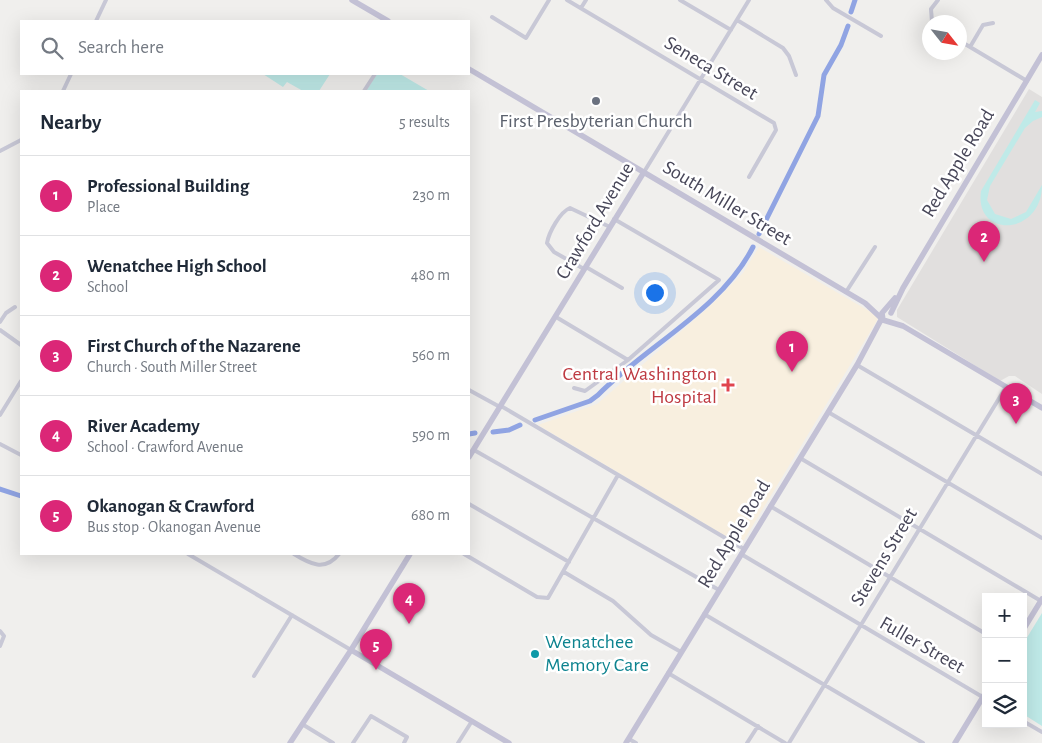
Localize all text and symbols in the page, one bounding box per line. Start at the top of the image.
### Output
north arrow [922,15,967,60]
search box [20,20,470,75]
street label: Seneca Street [661,32,762,104]
icon: search [38,34,66,62]
text: Search here [78,38,164,57]
marker: First Presbyterian Church [590,95,602,107]
street label: Red Apple Road [918,106,998,220]
place label: First Presbyterian Church [499,111,693,131]
text: Nearby [40,112,101,133]
text: 5 results [399,114,450,130]
street label: South Miller Street [659,157,795,249]
street label: Crawford Avenue [552,159,638,283]
text: Professional Building [87,177,249,196]
text: 1 [53,187,59,203]
text: 230 m [412,187,450,203]
text: Place [87,199,120,215]
pin: 2 [968,221,1000,262]
text: Wenatchee High School [87,257,267,276]
text: 2 [52,267,60,283]
text: 480 m [411,267,450,283]
text: School [87,279,128,295]
your location [642,280,668,306]
pin: 1 [776,331,808,372]
text: First Church of the Nazarene [87,337,301,356]
text: 3 [53,347,59,363]
text: 560 m [412,347,450,363]
text: Church · South Miller Street [87,359,257,375]
place label: Central Washington Hospital [563,364,717,407]
marker: Central Washington Hospital [721,378,735,392]
pin: 3 [1000,383,1032,424]
text: River Academy [87,417,200,436]
text: 4 [52,427,60,443]
text: 590 m [412,427,450,443]
text: School · Crawford Avenue [87,439,243,455]
street label: Red Apple Road [694,477,774,591]
text: Okanogan & Crawford [87,497,255,516]
street label: Stevens Street [847,504,921,609]
text: 5 [53,507,59,523]
text: 680 m [411,507,450,523]
text: Bus stop · Okanogan Avenue [87,519,261,535]
pin: 4 [393,583,425,624]
map controls [982,593,1027,728]
button: + [982,593,1027,638]
street label: Fuller Street [876,613,968,677]
pin: 5 [360,629,392,670]
place label: Wenatchee Memory Care [545,632,649,675]
button: − [982,638,1027,683]
marker: Wenatchee Memory Care [529,648,541,660]
button: layers [982,683,1027,728]

